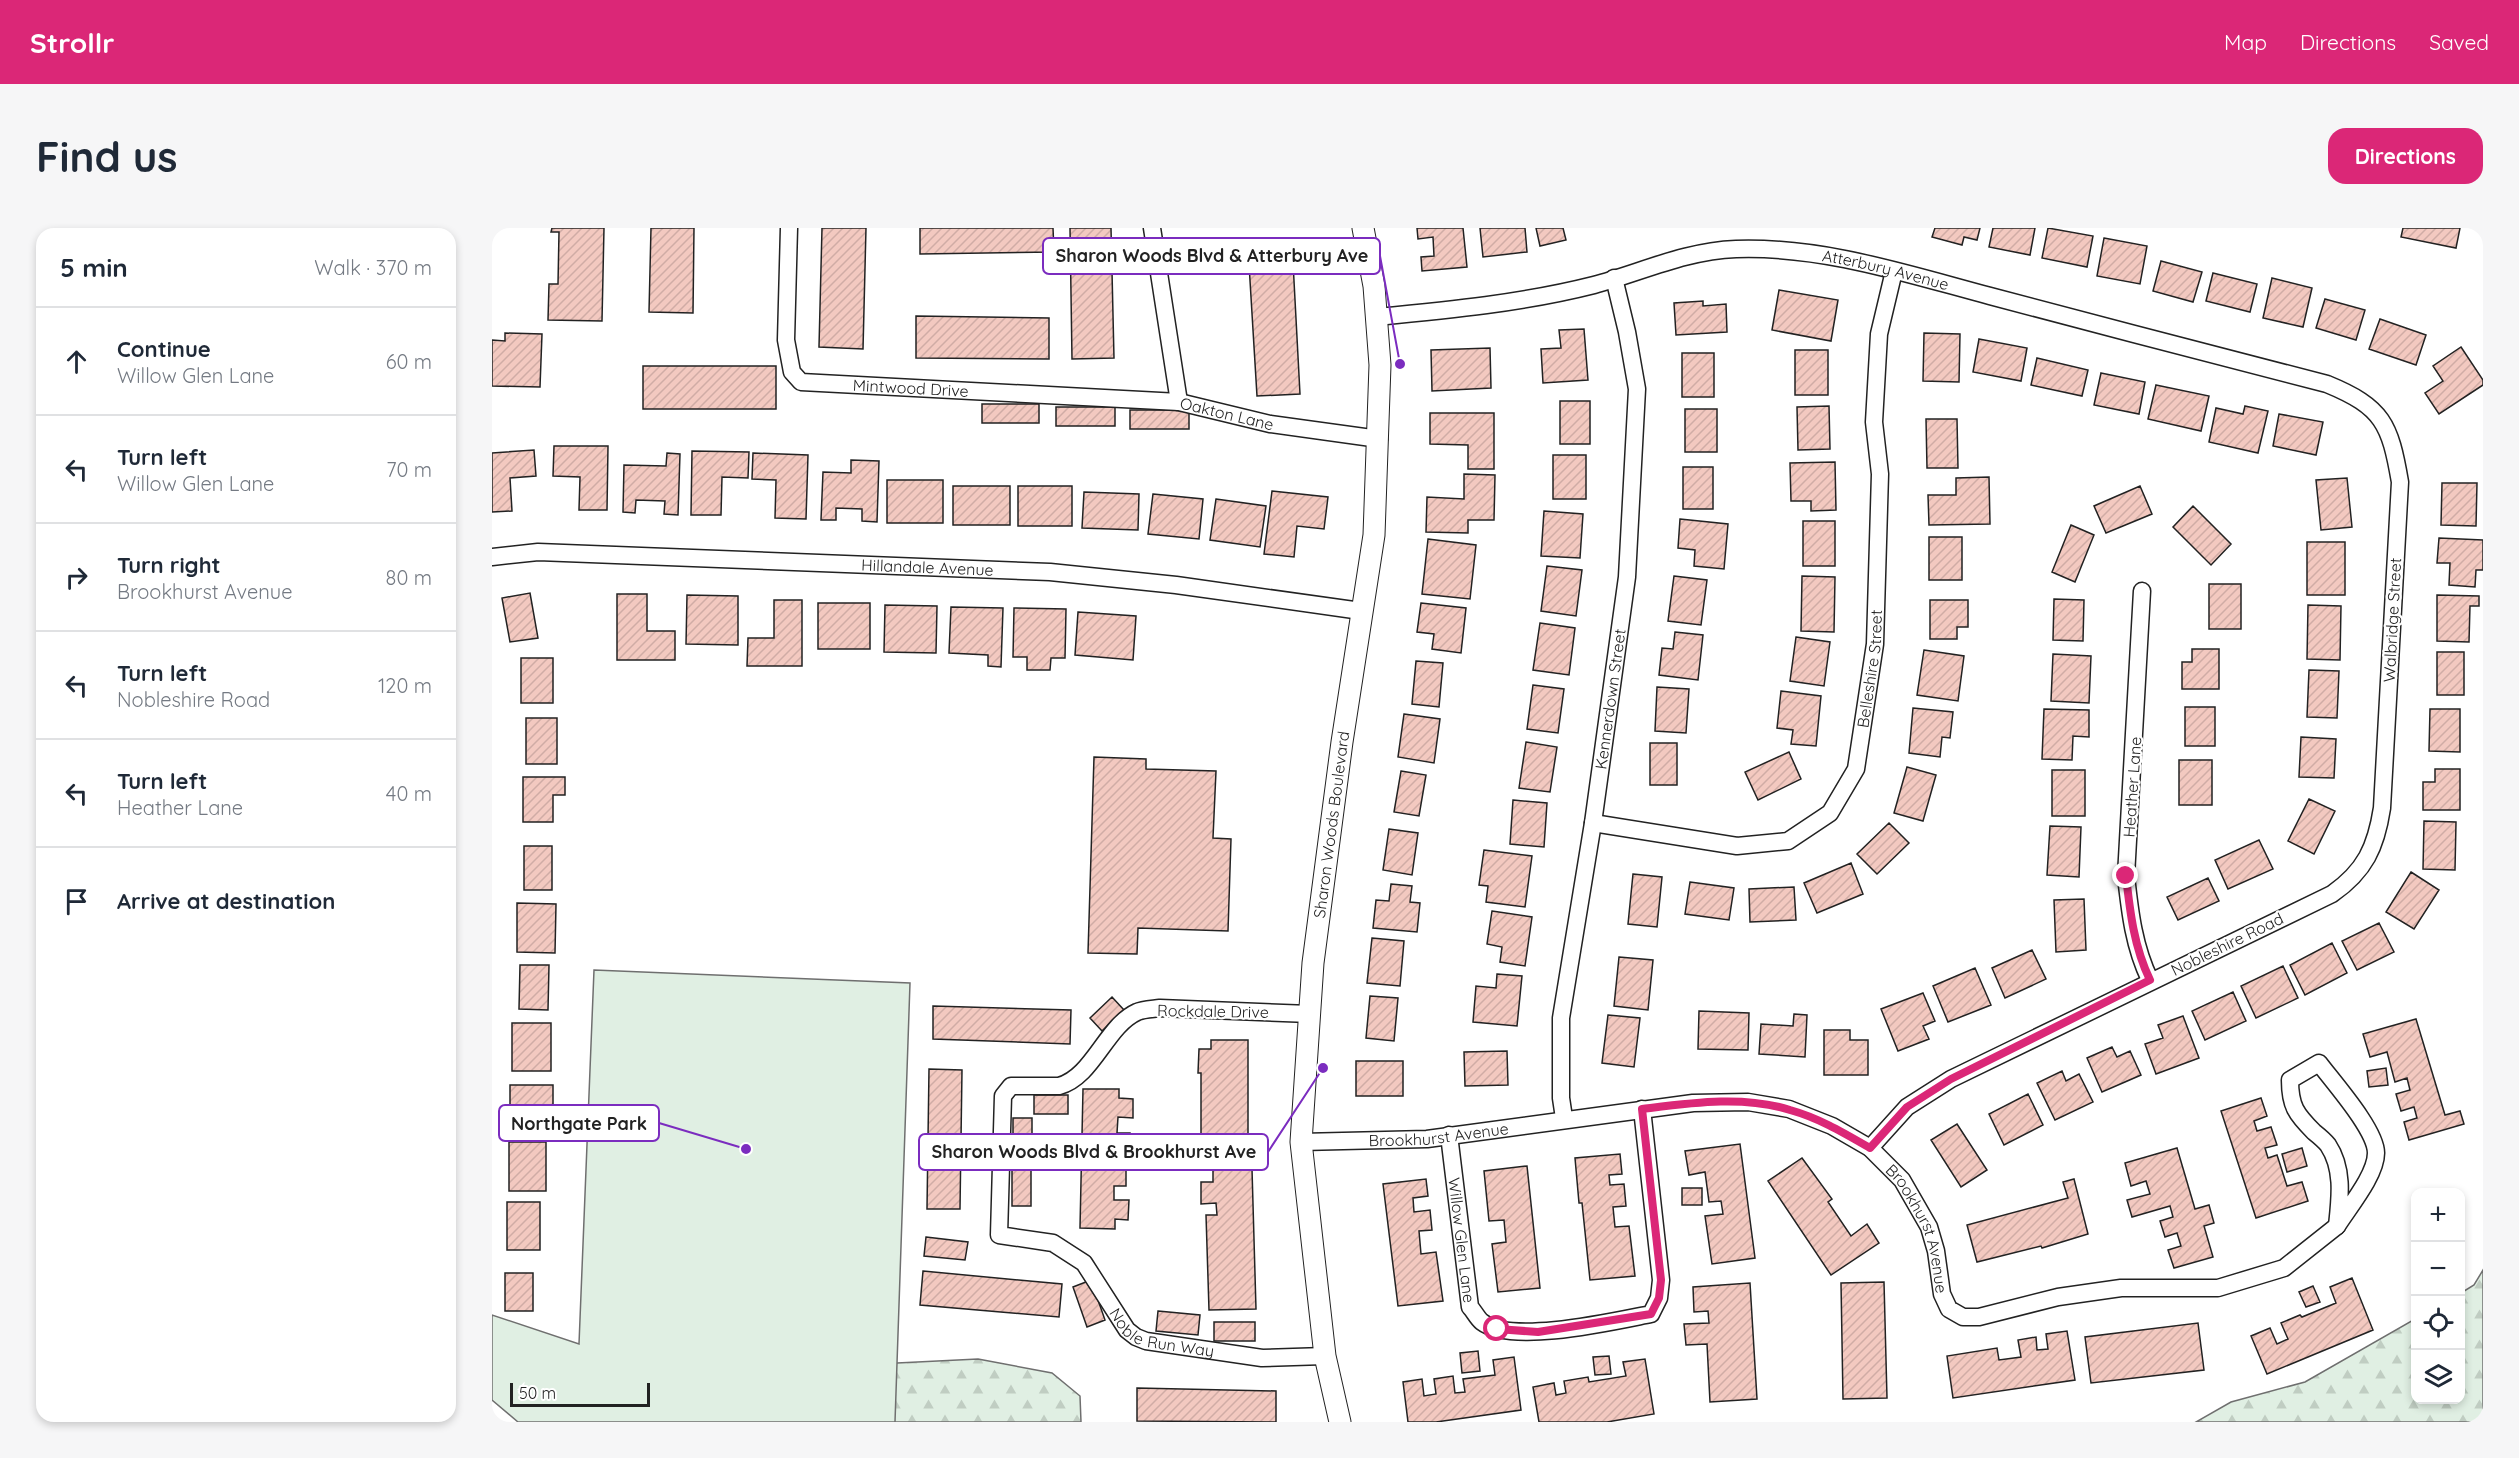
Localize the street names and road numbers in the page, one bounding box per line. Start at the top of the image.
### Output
street label: Atterbury Avenue [1821,245,1951,294]
street label: Mintwood Drive [852,375,969,401]
street label: Oakton Lane [1178,393,1276,435]
street label: Hillandale Avenue [861,555,994,580]
street label: Walbridge Street [2379,557,2405,683]
street label: Belleshire Street [1852,609,1886,729]
street label: Kennerdown Street [1591,627,1630,771]
street label: Sharon Woods Boulevard [1309,730,1354,919]
street label: Heather Lane [2119,736,2145,838]
street label: Nobleshire Road [2168,908,2286,980]
street label: Rockdale Drive [1157,1000,1269,1022]
street label: Brookhurst Avenue [1368,1118,1510,1150]
street label: Brookhurst Avenue [1882,1160,1952,1295]
street label: Willow Glen Lane [1444,1176,1479,1304]
street label: Noble Run Way [1105,1304,1215,1361]

